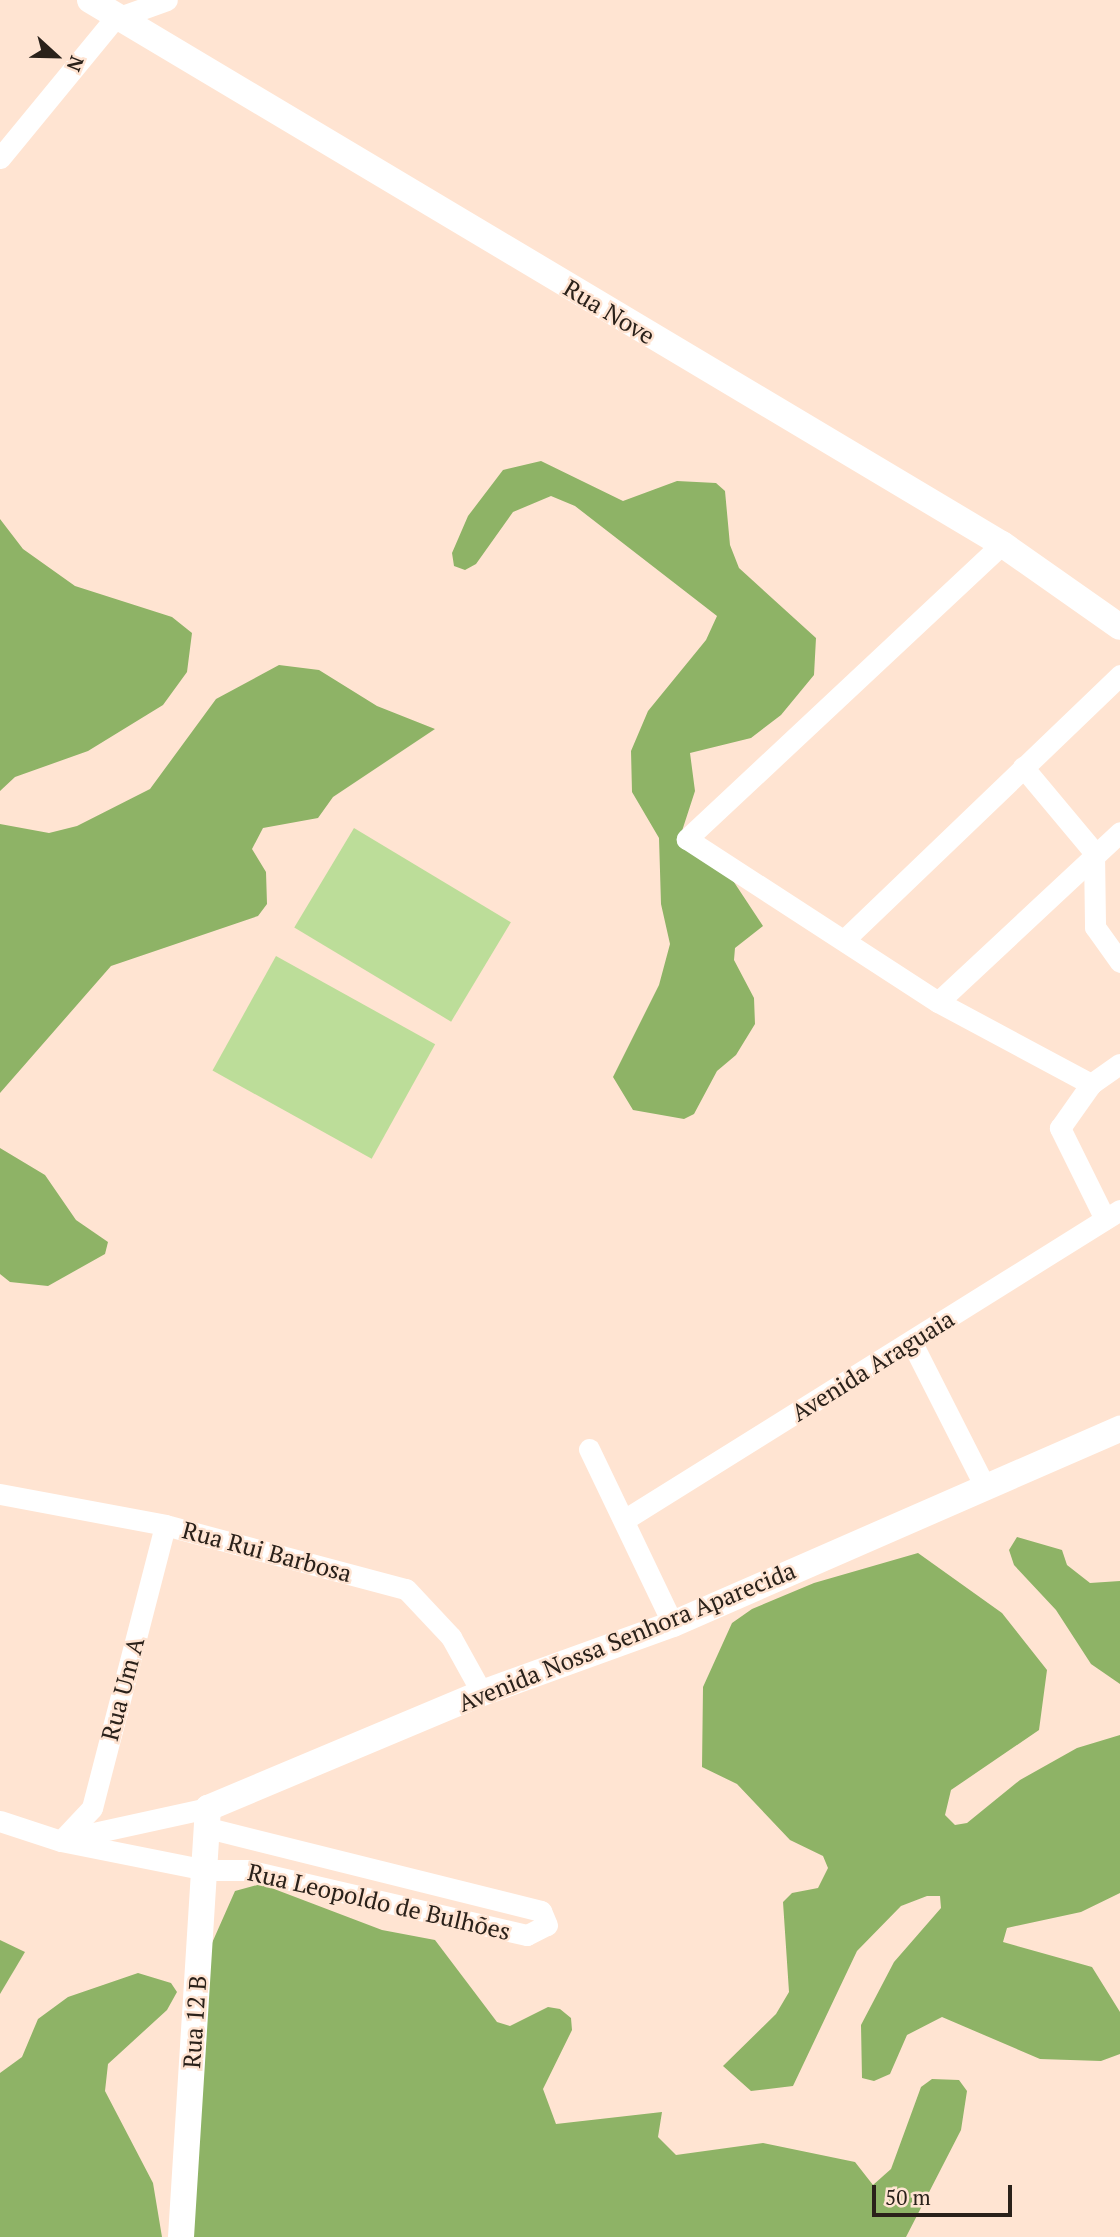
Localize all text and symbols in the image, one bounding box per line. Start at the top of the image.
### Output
north arrow [21,21,91,91]
text: N [62,53,90,75]
street label: Rua Nove [558,274,660,350]
street label: Avenida Araguaia [786,1304,960,1428]
street label: Rua Rui Barbosa [179,1516,355,1588]
street label: Avenida Nossa Senhora Aparecida [454,1556,800,1718]
street label: Rua Um A [95,1634,151,1744]
street label: Rua Leopoldo de Bulhões [245,1858,513,1946]
street label: Rua 12 B [177,1975,213,2069]
scale bar [875,2170,1015,2214]
text: 50 m [885,2183,931,2211]

